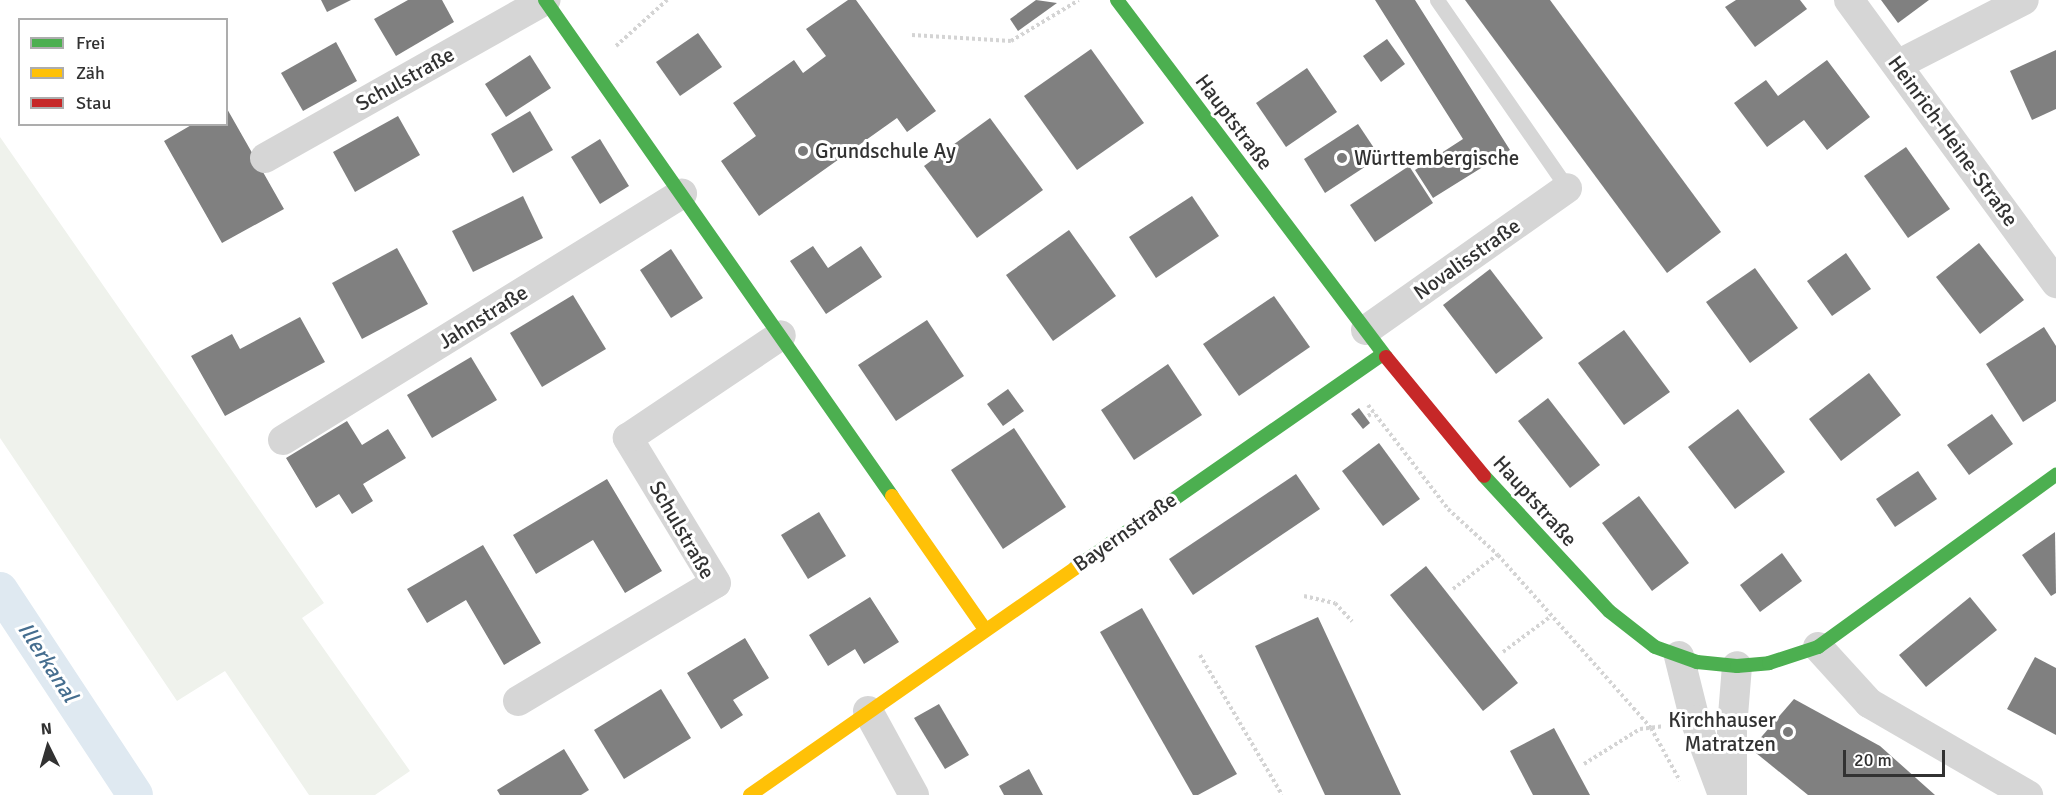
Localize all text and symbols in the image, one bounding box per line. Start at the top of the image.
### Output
legend [18,18,228,126]
text: Frei [76,32,105,54]
street label: Schulstraße [351,42,459,116]
street label: Heinrich-Heine-Straße [1883,51,2023,231]
text: Zäh [76,62,105,84]
street label: Hauptstraße [1190,69,1278,175]
text: Stau [76,92,111,114]
place label: Grundschule Ay [815,138,956,164]
marker: Grundschule Ay [796,144,810,158]
place label: Württembergische [1354,145,1519,171]
marker: Württembergische [1335,151,1349,165]
street label: Novalisstraße [1409,213,1525,305]
street label: Jahnstraße [434,280,532,354]
street label: Hauptstraße [1488,451,1582,551]
street label: Schulstraße [644,476,720,584]
street label: Bayernstraße [1068,487,1182,577]
water label: Illerkanal [12,617,84,707]
place label: Kirchhauser Matratzen [1668,707,1776,757]
north arrow [18,717,78,777]
text: N [40,719,53,740]
marker: Kirchhauser Matratzen [1781,725,1795,739]
scale bar [1846,738,1948,776]
text: 20 m [1854,749,1892,771]

